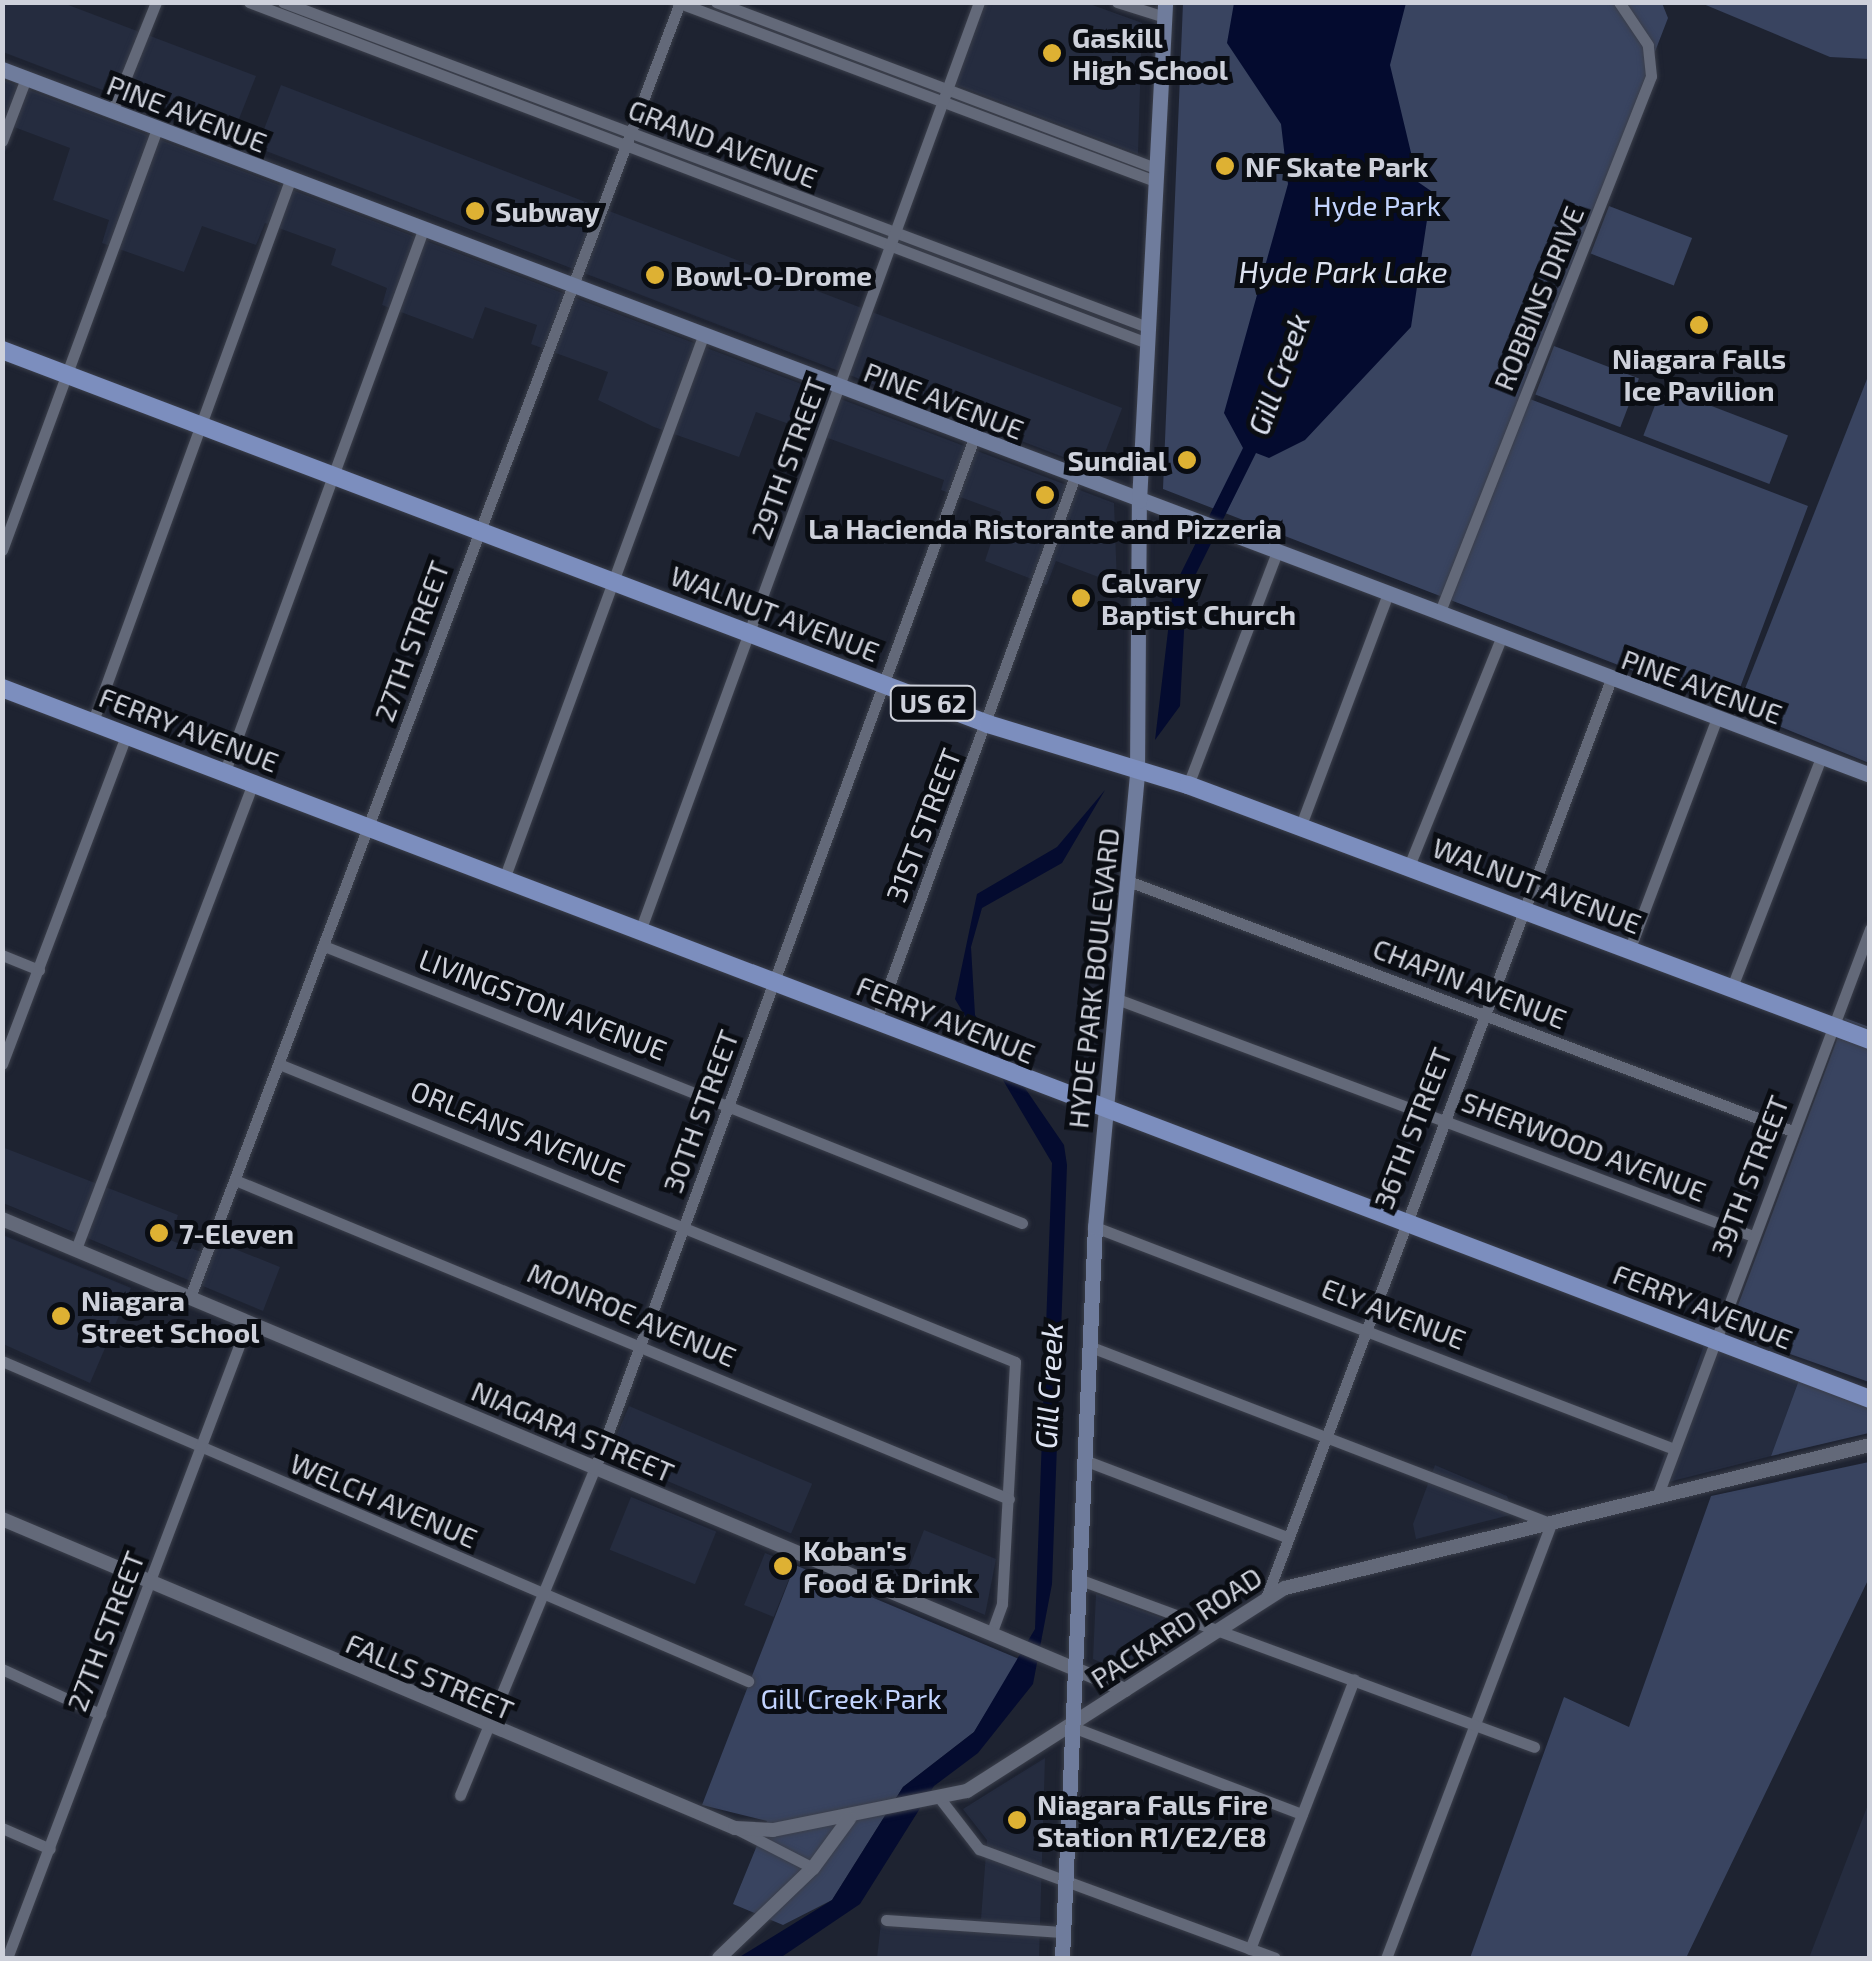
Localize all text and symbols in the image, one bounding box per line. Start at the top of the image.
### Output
place label: Gaskill High School [1072,20,1228,86]
marker: Gaskill High School [1041,42,1063,64]
street label: PINE AVENUE [102,67,272,159]
street label: GRAND AVENUE [624,91,822,195]
place label: NF Skate Park [1245,149,1429,183]
marker: NF Skate Park [1214,155,1236,177]
park label: Hyde Park [1313,188,1441,222]
place label: Subway [495,194,600,228]
marker: Subway [464,200,486,222]
street label: ROBBINS DRIVE [1486,201,1590,395]
water label: Hyde Park Lake [1238,253,1448,289]
place label: Bowl-O-Drome [675,258,872,292]
marker: Bowl-O-Drome [644,264,666,286]
water label: Gill Creek [1239,308,1317,440]
marker: Niagara Falls Ice Pavilion [1688,314,1710,336]
place label: Niagara Falls Ice Pavilion [1612,341,1786,407]
street label: PINE AVENUE [859,354,1029,446]
street label: 29TH STREET [743,372,833,544]
place label: Sundial [1068,443,1167,477]
marker: Sundial [1176,449,1198,471]
marker: La Hacienda Ristorante and Pizzeria [1034,484,1056,506]
place label: La Hacienda Ristorante and Pizzeria [808,511,1282,545]
street label: 27TH STREET [366,556,456,726]
street label: WALNUT AVENUE [665,558,885,668]
place label: Calvary Baptist Church [1101,565,1296,631]
marker: Calvary Baptist Church [1070,587,1092,609]
street label: PINE AVENUE [1617,641,1787,731]
street label: FERRY AVENUE [94,679,284,779]
road number: US 62 [888,683,978,723]
street label: 31ST STREET [878,743,968,907]
street label: HYDE PARK BOULEVARD [1060,826,1126,1130]
street label: WALNUT AVENUE [1427,830,1647,940]
street label: CHAPIN AVENUE [1368,931,1572,1035]
street label: LIVINGSTON AVENUE [414,941,672,1067]
street label: FERRY AVENUE [851,968,1041,1070]
street label: 30TH STREET [655,1025,745,1197]
street label: 36TH STREET [1366,1043,1458,1213]
street label: ORLEANS AVENUE [406,1073,630,1189]
street label: SHERWOOD AVENUE [1457,1084,1711,1208]
street label: 39TH STREET [1703,1091,1795,1261]
place label: 7-Eleven [179,1216,294,1250]
marker: 7-Eleven [148,1222,170,1244]
street label: MONROE AVENUE [522,1255,742,1373]
street label: FERRY AVENUE [1608,1256,1798,1356]
street label: ELY AVENUE [1317,1270,1471,1356]
place label: Niagara Street School [81,1283,259,1349]
marker: Niagara Street School [50,1305,72,1327]
water label: Gill Creek [1027,1322,1069,1450]
street label: NIAGARA STREET [466,1373,680,1489]
street label: WELCH AVENUE [285,1445,483,1555]
place label: Koban's Food & Drink [803,1533,973,1599]
street label: 27TH STREET [59,1546,151,1716]
marker: Koban's Food & Drink [772,1555,794,1577]
street label: PACKARD ROAD [1084,1559,1268,1695]
street label: FALLS STREET [341,1626,519,1726]
park label: Gill Creek Park [760,1681,942,1715]
place label: Niagara Falls Fire Station R1/E2/E8 [1037,1787,1268,1853]
marker: Niagara Falls Fire Station R1/E2/E8 [1006,1809,1028,1831]

